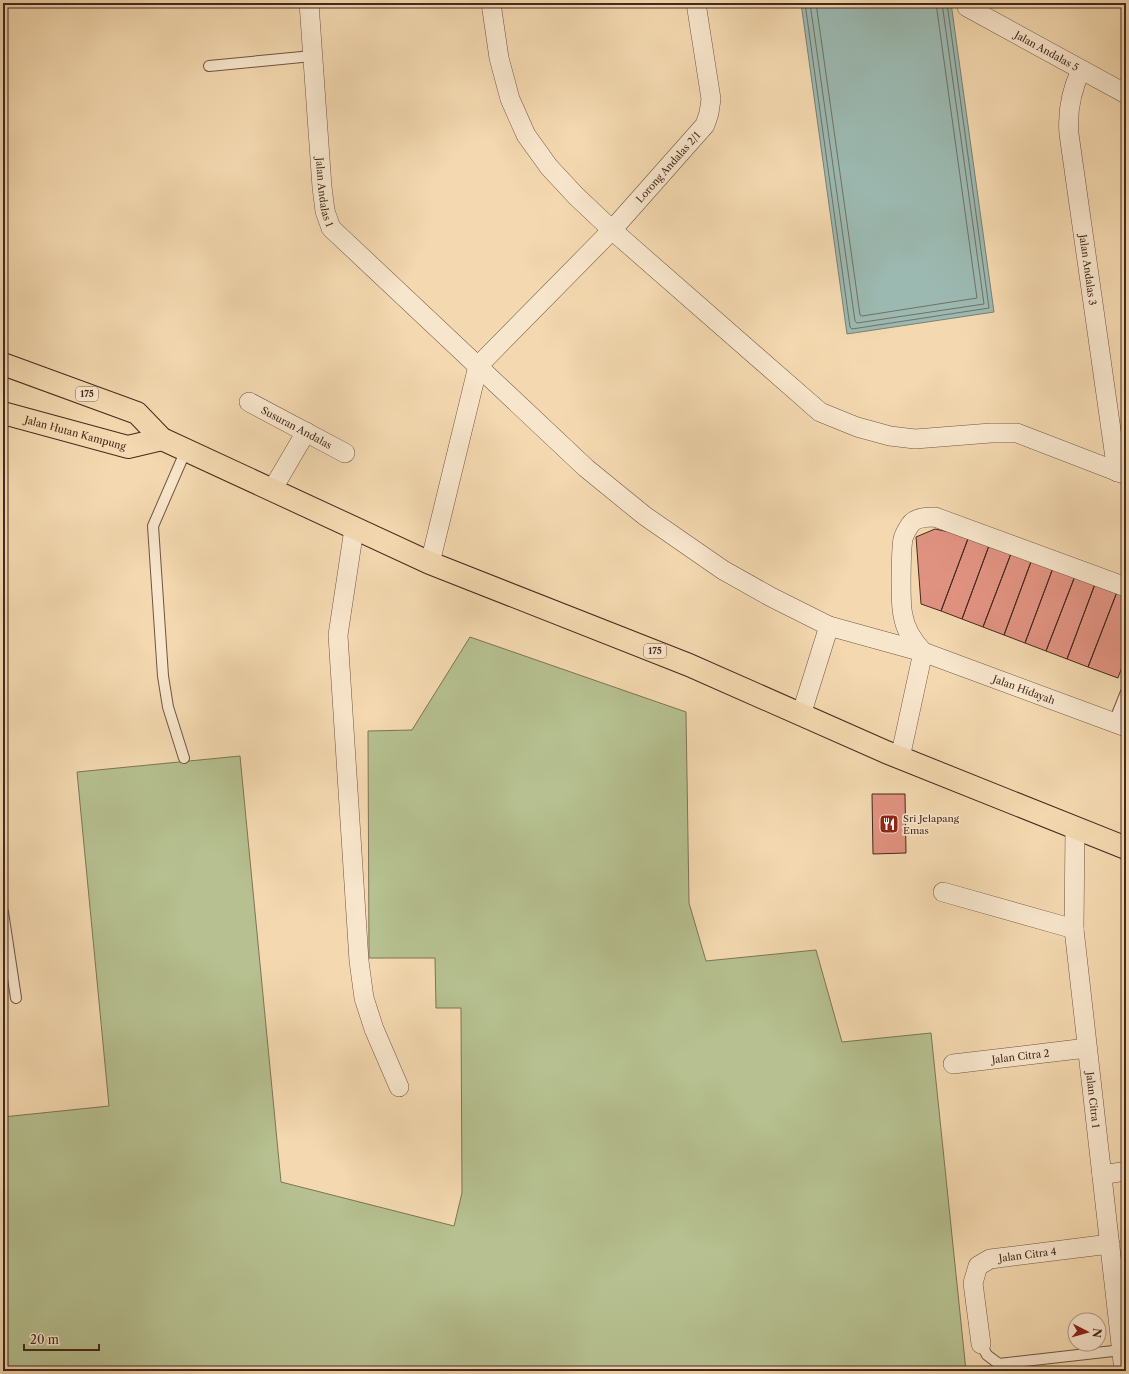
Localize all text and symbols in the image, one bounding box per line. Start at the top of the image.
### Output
street label: Jalan Andalas 5 [1010,27,1081,74]
street label: Lorong Andalas 2/1 [633,128,704,205]
street label: Jalan Andalas 1 [313,155,336,230]
street label: Jalan Andalas 3 [1076,232,1099,306]
road number: 175 [76,387,98,401]
street label: Susuran Andalas [259,404,334,452]
street label: Jalan Hutan Kampung [21,413,128,453]
road number: 175 [644,644,666,658]
street label: Jalan Hidayah [989,672,1058,708]
place label: Sri Jelapang Emas [903,812,960,837]
restaurant icon: Sri Jelapang Emas [878,813,900,835]
street label: Jalan Citra 2 [989,1047,1050,1067]
street label: Jalan Citra 1 [1083,1069,1103,1130]
street label: Jalan Citra 4 [996,1245,1057,1265]
north arrow [1067,1312,1107,1352]
scale bar [24,1326,99,1352]
text: N [1089,1328,1104,1339]
text: 20 m [30,1332,59,1347]

